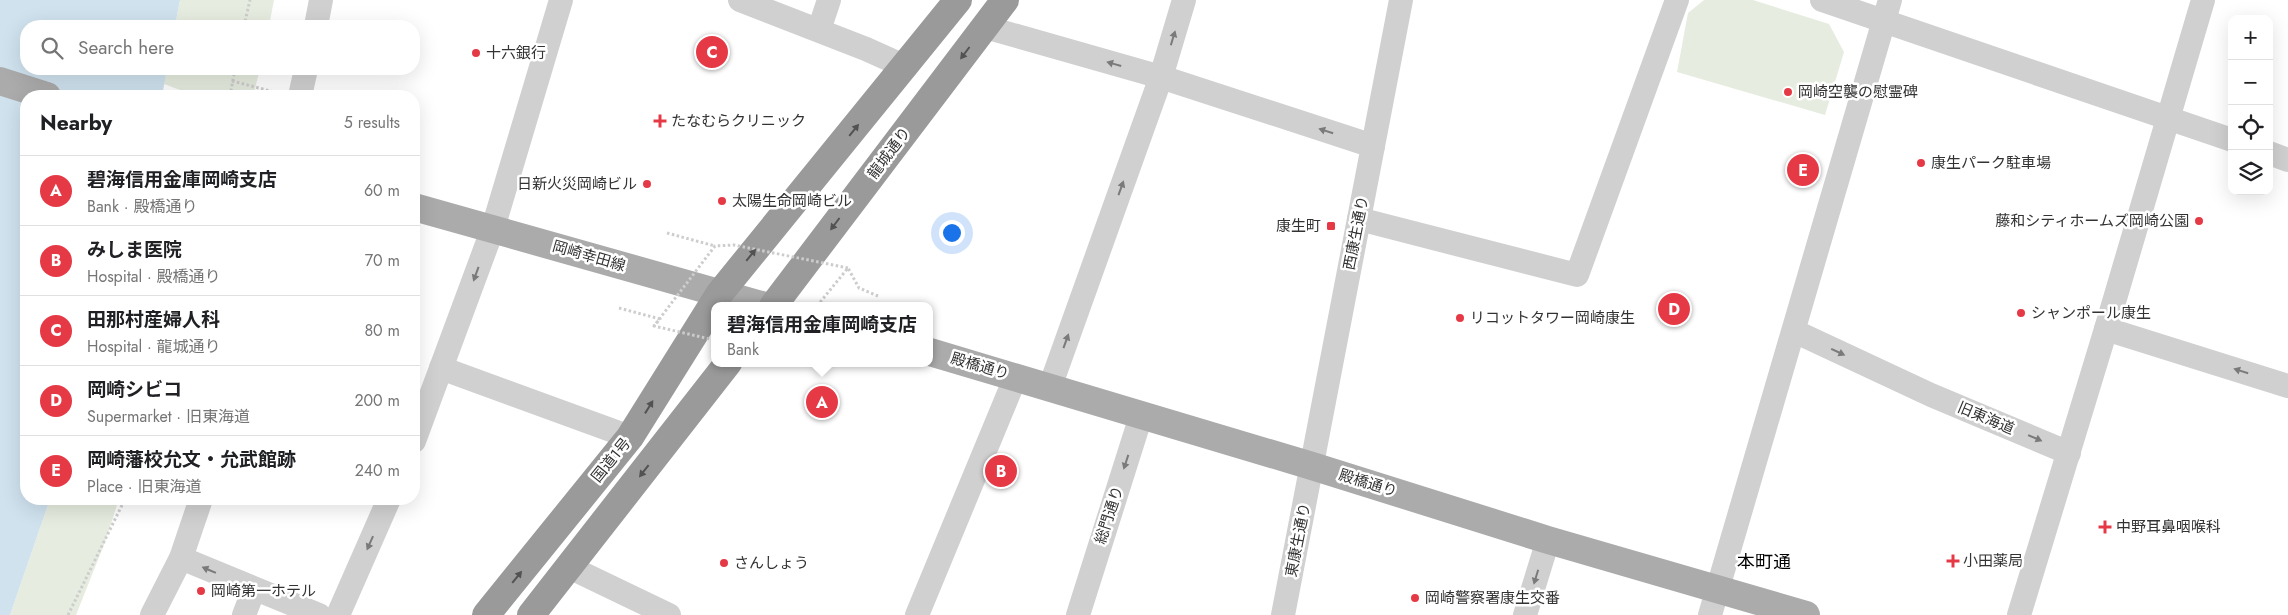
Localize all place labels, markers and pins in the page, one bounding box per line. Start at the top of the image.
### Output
pin: C [696,33,728,71]
place label: 十六銀行 [486,42,546,64]
marker: 十六銀行 [470,47,482,59]
place label: 岡崎空襲の慰霊碑 [1798,81,1918,103]
marker: 岡崎空襲の慰霊碑 [1782,86,1794,98]
place label: たなむらクリニック [671,110,806,132]
marker: たなむらクリニック [653,114,667,128]
pin: E [1787,151,1819,189]
place label: 康生パーク駐車場 [1931,152,2051,174]
marker: 康生パーク駐車場 [1915,157,1927,169]
place label: 日新火災岡崎ビル [517,173,637,195]
marker: 日新火災岡崎ビル [641,178,653,190]
place label: 太陽生命岡崎ビル [732,190,852,212]
marker: 太陽生命岡崎ビル [716,195,728,207]
place label: 藤和シティホームズ岡崎公園 [1995,210,2189,232]
place label: 康生町 [1276,215,1321,237]
marker: 藤和シティホームズ岡崎公園 [2193,215,2205,227]
marker: 康生町 [1325,220,1337,232]
pin: D [1658,290,1690,328]
place label: シャンポール康生 [2031,302,2151,324]
place label: リコットタワー岡崎康生 [1470,307,1635,329]
marker: シャンポール康生 [2015,307,2027,319]
marker: リコットタワー岡崎康生 [1454,312,1466,324]
pin: A [806,383,838,421]
pin: B [985,452,1017,490]
place label: 中野耳鼻咽喉科 [2116,516,2221,538]
marker: 中野耳鼻咽喉科 [2098,520,2112,534]
place label: 小田薬局 [1963,550,2023,572]
place label: さんしょう [734,552,809,574]
marker: 小田薬局 [1947,555,1959,567]
marker: さんしょう [718,557,730,569]
place label: 岡崎第一ホテル [211,580,316,602]
marker: 岡崎第一ホテル [195,585,207,597]
place label: 岡崎警察署康生交番 [1425,587,1560,609]
marker: 岡崎警察署康生交番 [1409,592,1421,604]

